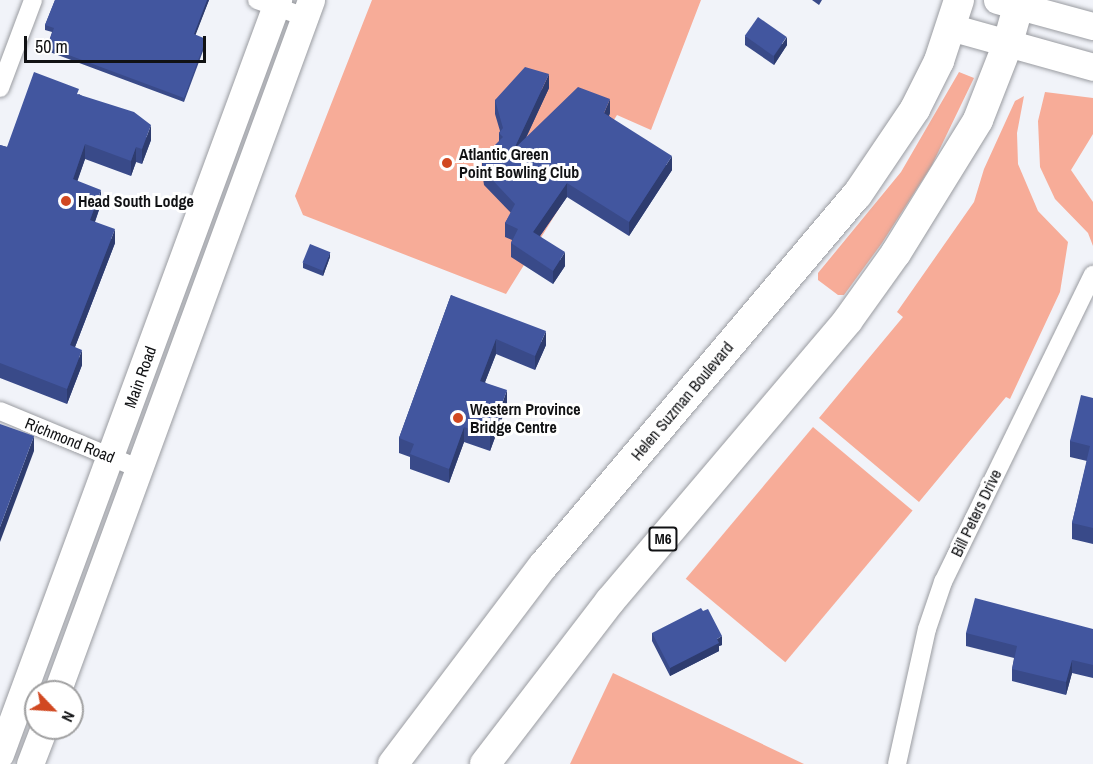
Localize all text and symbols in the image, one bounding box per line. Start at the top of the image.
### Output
scale bar [27,24,208,62]
text: 50 m [35,34,68,59]
place label: Atlantic Green Point Bowling Club [459,144,579,182]
marker: Atlantic Green Point Bowling Club [440,156,454,170]
place label: Head South Lodge [78,191,194,211]
marker: Head South Lodge [59,194,73,208]
street label: Helen Suzman Boulevard [627,338,737,464]
street label: Main Road [120,344,160,410]
place label: Western Province Bridge Centre [470,399,581,437]
marker: Western Province Bridge Centre [451,411,465,425]
street label: Richmond Road [22,413,118,467]
street label: Bill Peters Drive [947,466,1005,560]
road number: M6 [648,527,678,551]
north arrow [24,680,84,740]
text: N [57,708,80,726]

